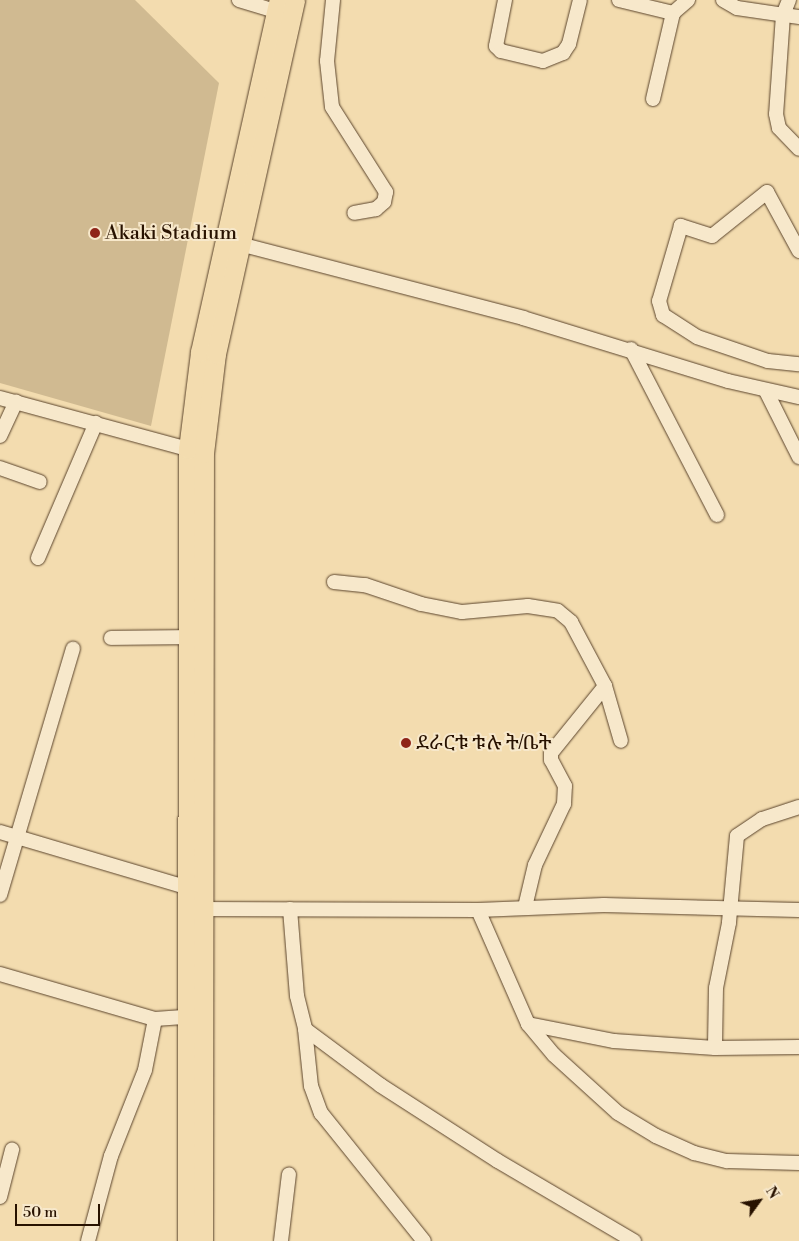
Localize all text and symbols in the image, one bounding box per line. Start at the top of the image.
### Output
place label: Akaki Stadium [105,221,237,245]
marker: Akaki Stadium [89,227,101,239]
place label: ደራርቱ ቱሉ ት/ቤት [416,731,552,755]
marker: ደራርቱ ቱሉ ት/ቤት [400,737,412,749]
north arrow [734,1176,784,1226]
text: N [761,1184,782,1203]
scale bar [18,1194,102,1226]
text: 50 m [23,1203,57,1222]

